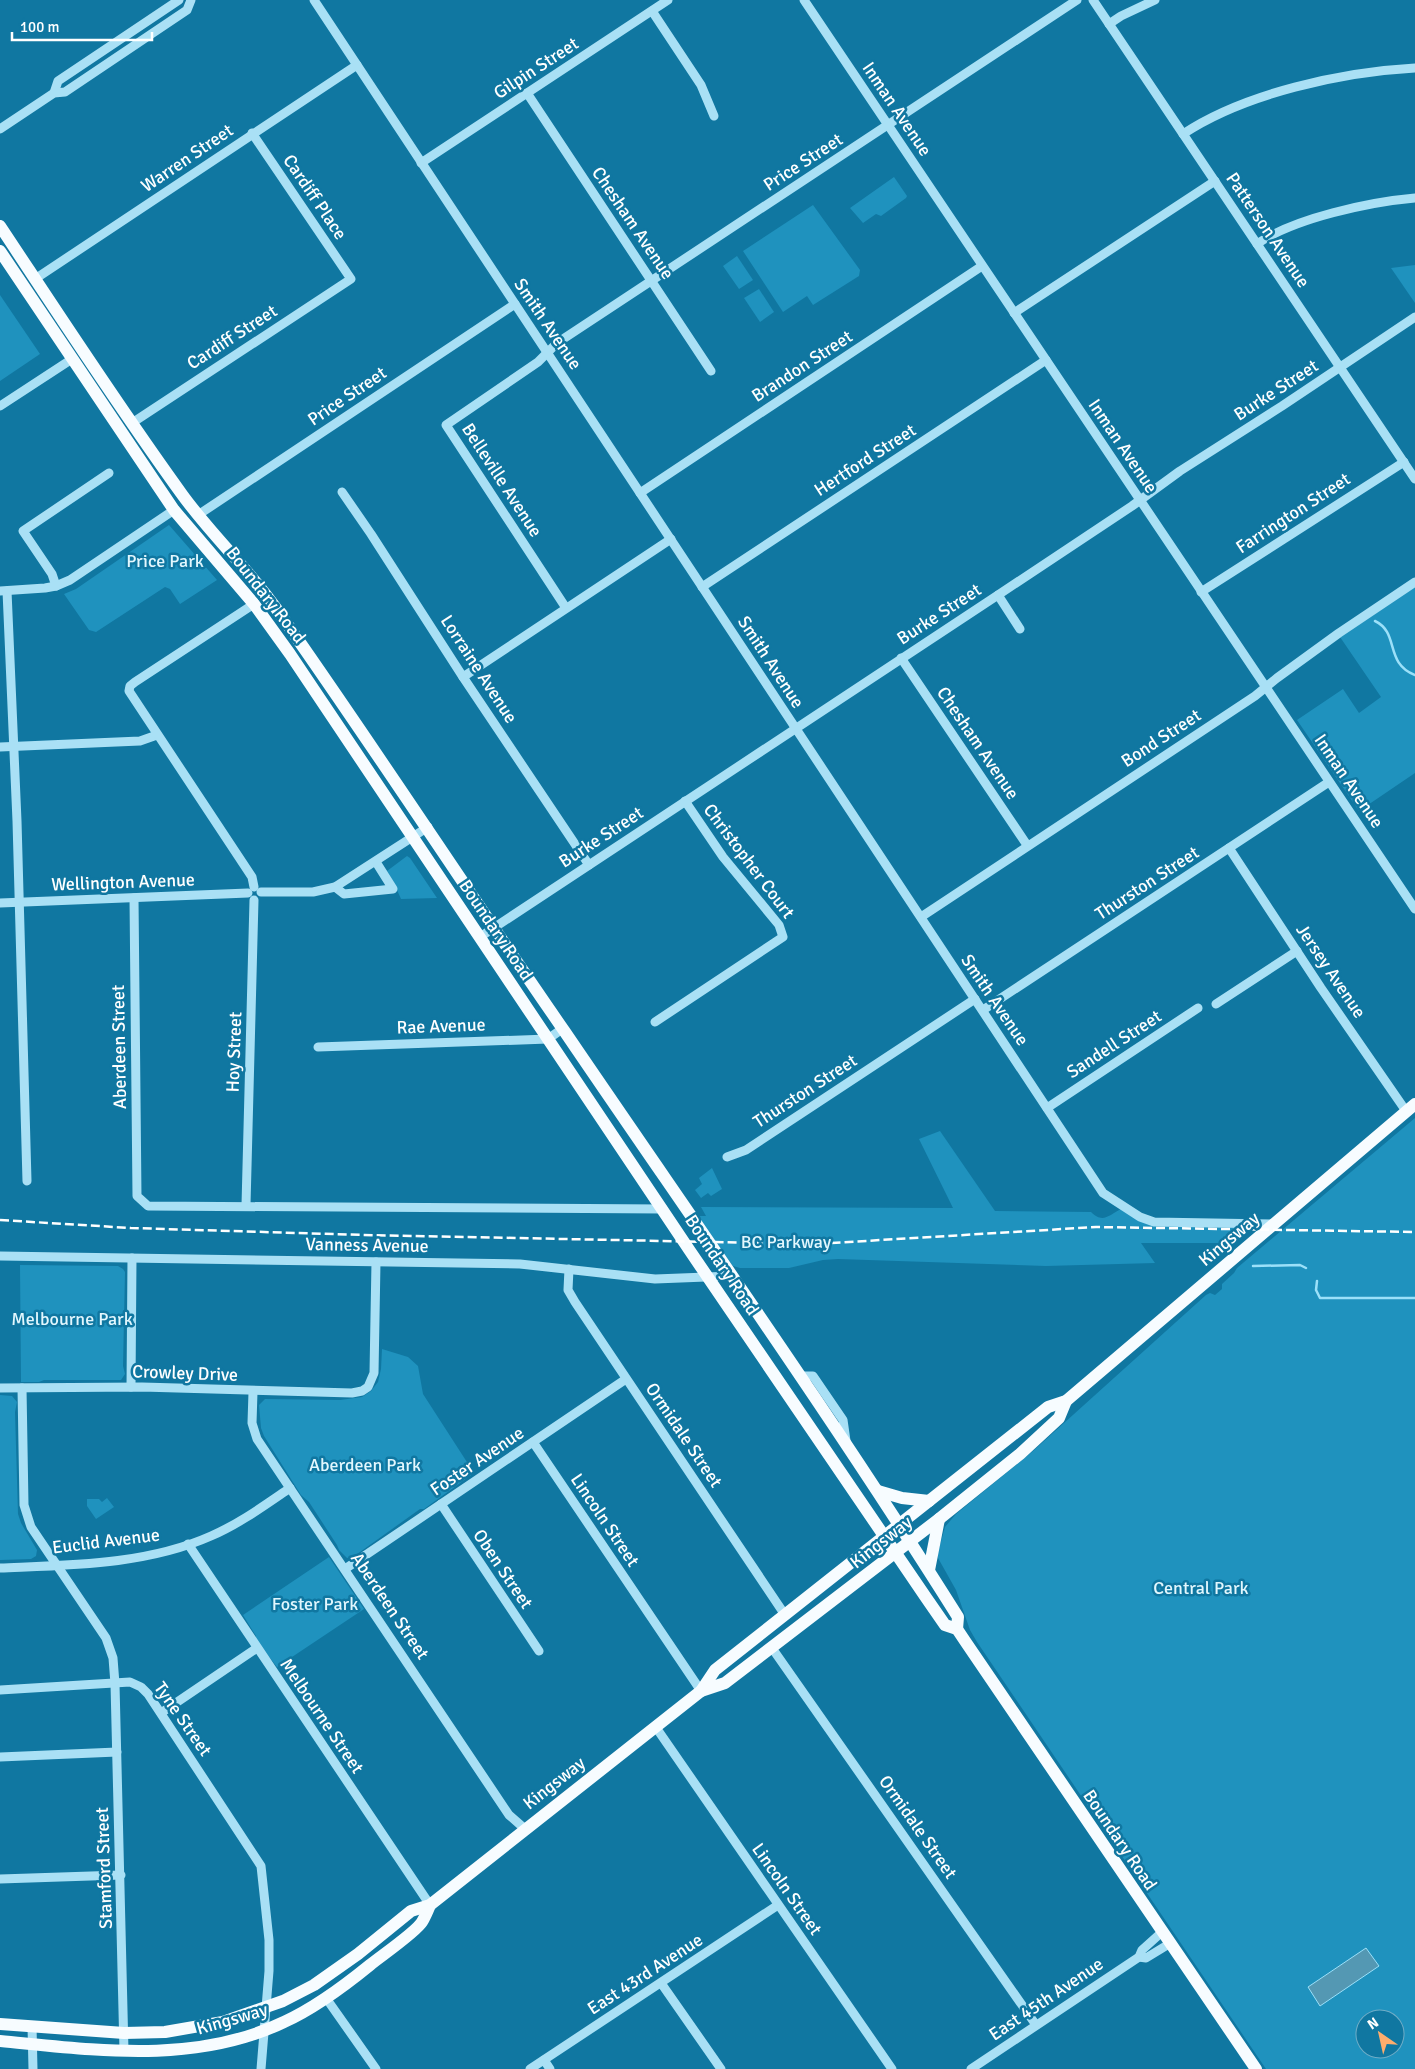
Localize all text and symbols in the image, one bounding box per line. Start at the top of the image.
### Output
scale bar [12,10,152,42]
text: 100 m [20,18,60,36]
street label: Gilpin Street [489,32,583,104]
street label: Inman Avenue [857,58,937,160]
street label: Warren Street [137,119,237,197]
street label: Price Street [759,128,847,196]
street label: Cardiff Place [278,150,352,244]
street label: Chesham Avenue [587,163,679,283]
street label: Patterson Avenue [1221,168,1315,292]
street label: Smith Avenue [509,274,587,374]
street label: Cardiff Street [183,300,281,374]
street label: Brandon Street [748,325,856,407]
street label: Burke Street [1230,355,1322,425]
street label: Price Street [304,362,390,430]
street label: Inman Avenue [1083,395,1163,497]
street label: Belleville Avenue [457,419,547,541]
street label: Hertford Street [810,419,920,501]
street label: Farrington Street [1232,468,1354,558]
street label: Boundary Road [221,542,311,648]
park label: Price Park [126,550,204,572]
street label: Burke Street [893,579,985,649]
street label: Lorraine Avenue [436,611,522,727]
street label: Smith Avenue [733,612,809,712]
street label: Chesham Avenue [932,683,1024,803]
street label: Bond Street [1117,704,1205,772]
street label: Inman Avenue [1309,730,1389,832]
street label: Christopher Court [699,799,799,923]
street label: Burke Street [555,802,647,872]
street label: Thurston Street [1091,841,1203,925]
street label: Wellington Avenue [51,868,195,896]
street label: Boundary Road [454,876,538,984]
street label: Jersey Avenue [1291,920,1371,1022]
street label: Smith Avenue [956,950,1034,1050]
street label: Aberdeen Street [107,985,131,1109]
street label: Sandell Street [1062,1005,1166,1083]
street label: Hoy Street [222,1011,246,1093]
street label: Rae Avenue [396,1013,486,1039]
street label: Thurston Street [749,1049,861,1133]
street label: Kingsway [1194,1207,1264,1271]
street label: Boundary Road [680,1211,764,1319]
park label: BC Parkway [741,1231,832,1253]
street label: Vanness Avenue [305,1233,429,1257]
park label: Melbourne Park [11,1308,133,1330]
street label: Crowley Drive [132,1360,238,1386]
street label: Ormidale Street [641,1379,727,1491]
street label: Foster Avenue [426,1422,528,1500]
park label: Aberdeen Park [309,1454,421,1476]
street label: Lincoln Street [566,1469,644,1571]
street label: Kingsway [845,1511,917,1573]
street label: Euclid Avenue [51,1523,161,1559]
street label: Oben Street [468,1525,538,1613]
street label: Aberdeen Street [346,1548,434,1664]
park label: Central Park [1153,1577,1249,1599]
park label: Foster Park [272,1593,358,1615]
street label: Melbourne Street [275,1654,369,1778]
street label: Tyne Street [149,1678,217,1760]
street label: Kingsway [518,1752,590,1814]
street label: Ormidale Street [874,1771,962,1883]
street label: Boundary Road [1078,1786,1162,1894]
street label: Stamford Street [91,1807,117,1929]
street label: Lincoln Street [747,1839,827,1939]
street label: East 43rd Avenue [583,1929,707,2019]
street label: East 45th Avenue [985,1953,1107,2045]
street label: Kingsway [194,1998,271,2040]
north arrow [1355,2009,1405,2059]
text: N [1364,2014,1382,2033]

